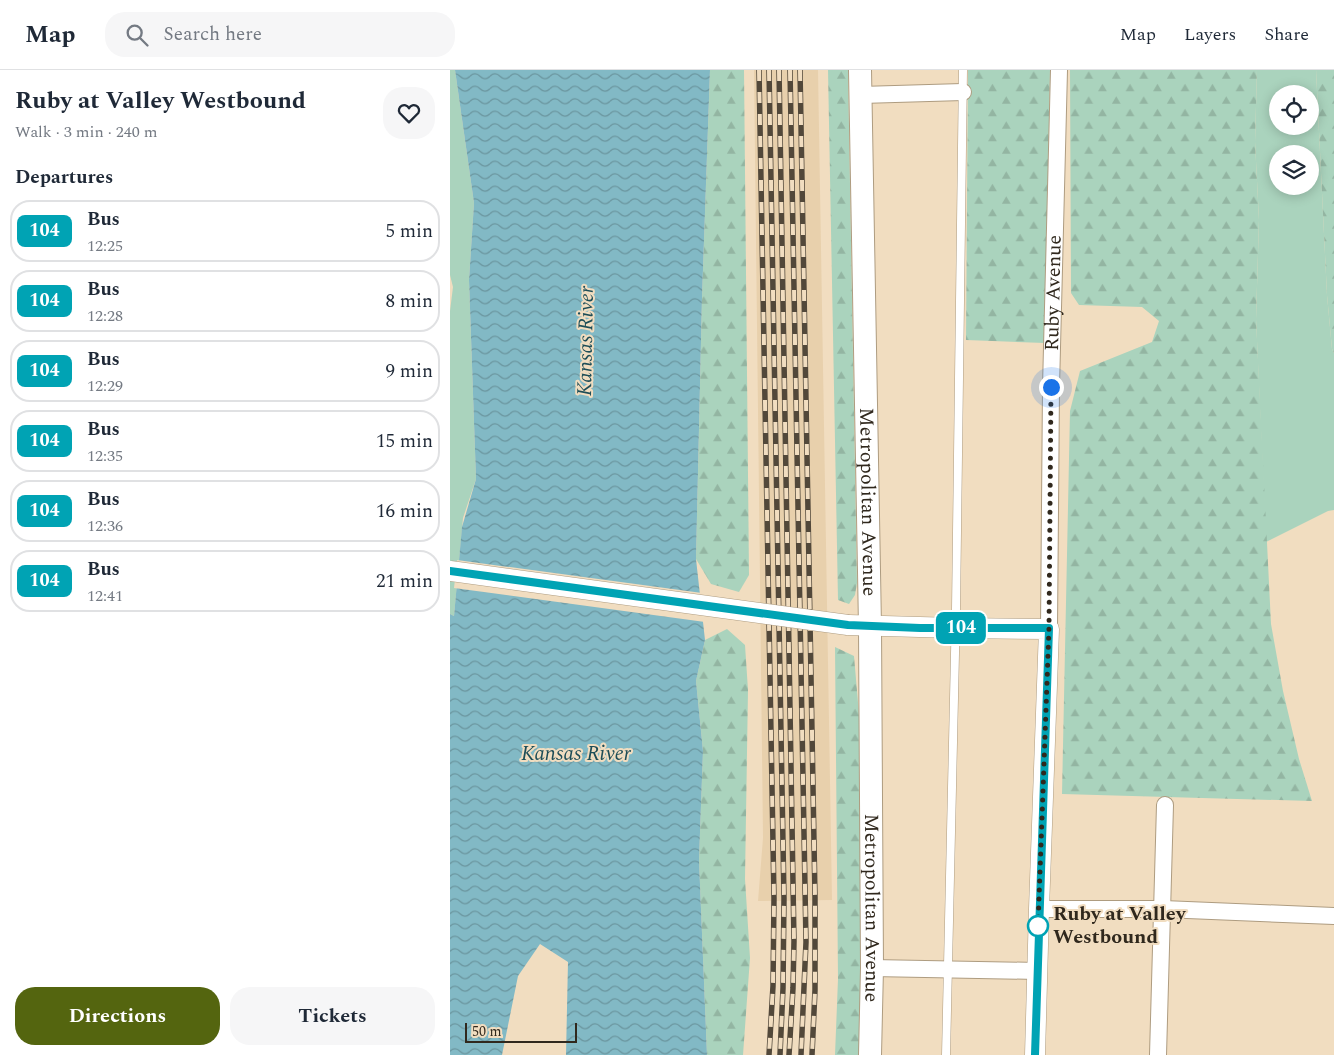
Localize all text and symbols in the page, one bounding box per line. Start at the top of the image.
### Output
search box [105,12,455,57]
text: Map [25,17,75,53]
text: Search here [163,20,262,49]
icon: search [123,21,151,49]
text: Map [1120,21,1156,48]
text: Layers [1184,21,1236,48]
text: Share [1264,21,1309,48]
text: Ruby at Valley Westbound [15,83,306,119]
map controls [1269,85,1319,195]
button: locate [1269,85,1319,135]
button: heart [383,87,435,139]
text: Walk · 3 min · 240 m [15,120,158,144]
button: layers [1269,145,1319,195]
text: Departures [15,163,113,192]
text: Bus [87,205,120,234]
text: 104 [29,217,60,244]
text: 5 min [385,217,433,246]
text: 12:25 [87,234,123,258]
street label: Ruby Avenue [1037,235,1070,352]
text: Bus [87,275,120,304]
water label: Kansas River [569,285,603,396]
text: 104 [29,287,60,314]
text: 8 min [385,287,433,316]
text: 12:28 [87,304,123,328]
text: Bus [87,345,120,374]
text: 104 [29,357,60,384]
text: 9 min [385,357,433,386]
text: 12:29 [87,374,123,398]
your location [1039,375,1064,400]
street label: Metropolitan Avenue [851,407,884,597]
text: Bus [87,415,120,444]
text: 104 [29,427,60,454]
text: 15 min [376,427,433,456]
text: 12:35 [87,444,123,468]
text: Bus [87,485,120,514]
text: 104 [29,497,60,524]
text: 16 min [376,497,433,526]
text: 12:36 [87,514,123,538]
text: Bus [87,555,120,584]
text: 104 [29,567,60,594]
text: 21 min [376,567,433,596]
text: 12:41 [87,584,123,608]
line badge: 104 [932,612,990,644]
text: 104 [946,614,976,641]
water label: Kansas River [521,738,632,770]
street label: Metropolitan Avenue [856,813,887,1003]
place label: Ruby at Valley Westbound [1053,899,1187,952]
marker: Ruby at Valley Westbound [1027,915,1049,937]
button: Directions [15,987,220,1045]
button: Tickets [230,987,435,1045]
scale bar [465,1020,578,1043]
text: 50 m [472,1021,502,1042]

